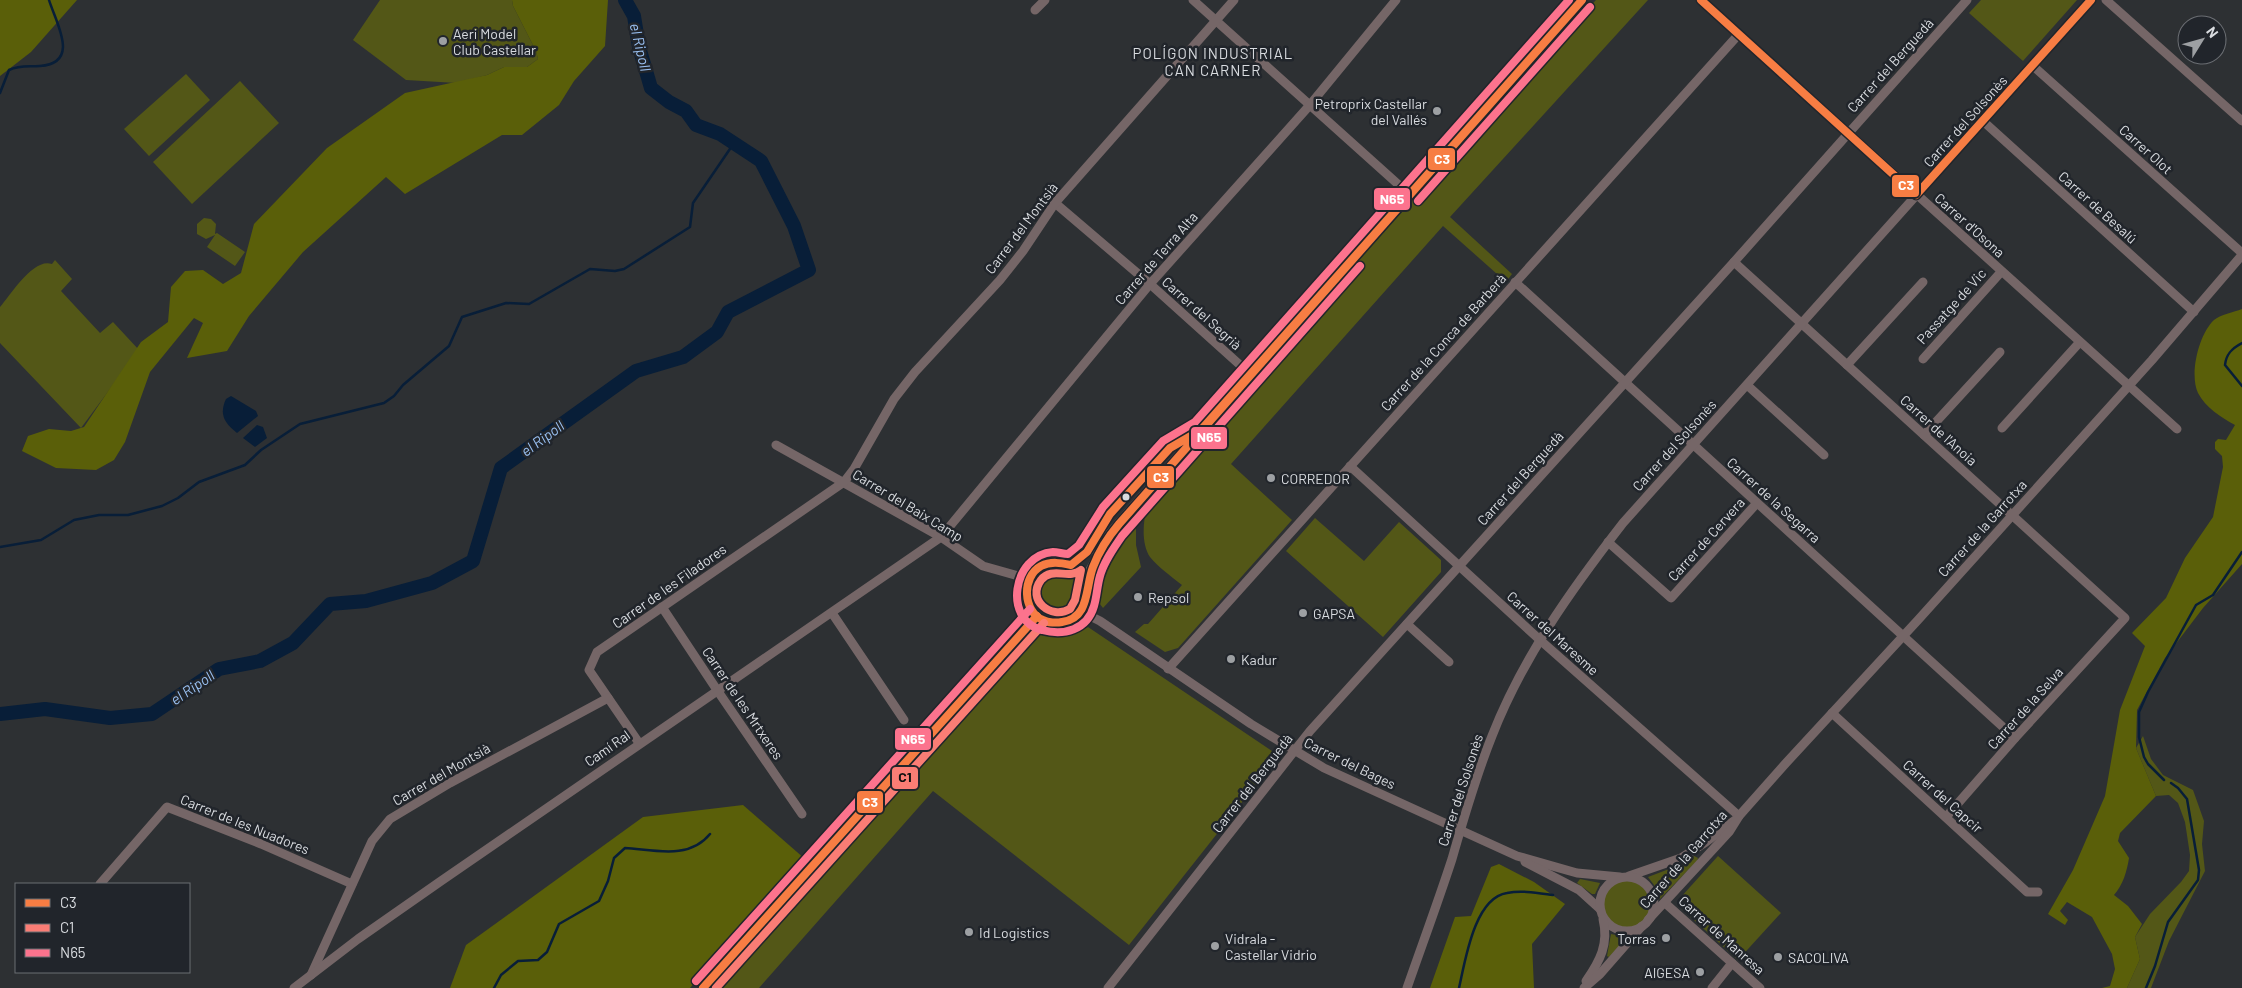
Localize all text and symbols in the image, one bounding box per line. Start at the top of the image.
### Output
street label: Carrer del Berguedà [1843,15,1937,115]
north arrow [2177,15,2227,65]
water label: el Ripoll [627,21,655,74]
text: N [2203,23,2222,41]
place label: Aeri Model Club Castellar [453,25,536,58]
marker: Aeri Model Club Castellar [437,35,449,47]
district label: POLÍGON INDUSTRIAL CAN CARNER [1133,44,1293,79]
street label: Carrer del Solsonès [1920,72,2011,170]
place label: Petroprix Castellar del Vallés [1315,95,1427,128]
marker: Petroprix Castellar del Vallés [1431,105,1443,117]
street label: Carrer Olot [2116,121,2176,177]
line badge: C3 [1427,147,1456,171]
text: C3 [1434,150,1450,167]
street label: Carrer de Besalú [2055,167,2141,247]
line badge: C3 [1891,174,1920,198]
text: C3 [1898,176,1914,193]
street label: Carrer del Montsià [981,179,1061,277]
line badge: N65 [1373,187,1411,211]
street label: Carrer d'Osona [1931,189,2009,261]
text: N65 [1380,190,1405,207]
street label: Carrer de Terra Alta [1111,208,1201,308]
street label: Passatge de Vic [1913,265,1989,347]
street label: Carrer de la Conca de Barberà [1377,270,1509,414]
street label: Carrer del Segrià [1159,273,1245,353]
street label: Carrer de l'Anoia [1897,391,1981,469]
street label: Carrer del Solsonès [1629,396,1720,494]
water label: el Ripoll [517,416,568,460]
line badge: N65 [1190,426,1228,450]
text: N65 [1197,428,1222,445]
street label: Carrer del Berguedà [1473,428,1567,528]
street label: Carrer de la Segarra [1724,454,1824,546]
street label: Carrer del Baix Camp [850,465,966,545]
line badge: C3 [1146,465,1175,489]
text: C3 [1153,468,1169,485]
place label: CORREDOR [1281,470,1350,487]
marker: CORREDOR [1265,472,1277,484]
street label: Carrer de la Garrotxa [1934,476,2030,580]
unlabelled marker [1121,492,1131,502]
street label: Carrer de Cervera [1664,494,1748,584]
street label: Carrer de les Filadores [609,540,730,632]
street label: Carrer del Maresme [1504,587,1602,679]
place label: Repsol [1148,589,1189,606]
marker: Repsol [1132,591,1144,603]
place label: GAPSA [1313,605,1356,622]
marker: GAPSA [1297,607,1309,619]
street label: Carrer de les Mrtxeres [699,643,787,763]
place label: Kadur [1241,651,1277,668]
marker: Kadur [1225,653,1237,665]
street label: Carrer de la Selva [1984,663,2066,753]
water label: el Ripoll [167,665,218,708]
street label: Camí Ral [581,726,633,770]
line badge: N65 [894,727,932,751]
text: N65 [901,730,926,747]
street label: Carrer del Berguedà [1208,730,1296,836]
street label: Carrer del Solsonès [1434,731,1486,848]
street label: Carrer del Bages [1302,734,1399,793]
street label: Carrer del Montsià [389,739,493,809]
street label: Carrer del Capcir [1900,756,1986,836]
line badge: C1 [891,766,919,790]
text: C1 [898,768,912,785]
street label: Carrer de les Nuadores [178,790,312,858]
line badge: C3 [856,790,884,814]
text: C3 [862,793,878,810]
street label: Carrer de la Garrotxa [1636,806,1730,912]
legend [15,883,190,973]
street label: Carrer de Manresa [1675,892,1769,978]
text: C3 [60,893,77,911]
text: C1 [60,918,74,936]
place label: Id Logistics [979,924,1049,941]
marker: Id Logistics [963,926,975,938]
place label: Vidrala - Castellar Vidrio [1225,930,1317,963]
place label: Torras [1617,930,1656,947]
marker: Torras [1660,932,1672,944]
marker: Vidrala - Castellar Vidrio [1209,940,1221,952]
text: N65 [60,943,86,961]
place label: SACOLIVA [1788,949,1849,966]
marker: SACOLIVA [1772,951,1784,963]
place label: AIGESA [1644,964,1690,981]
marker: AIGESA [1694,966,1706,978]

